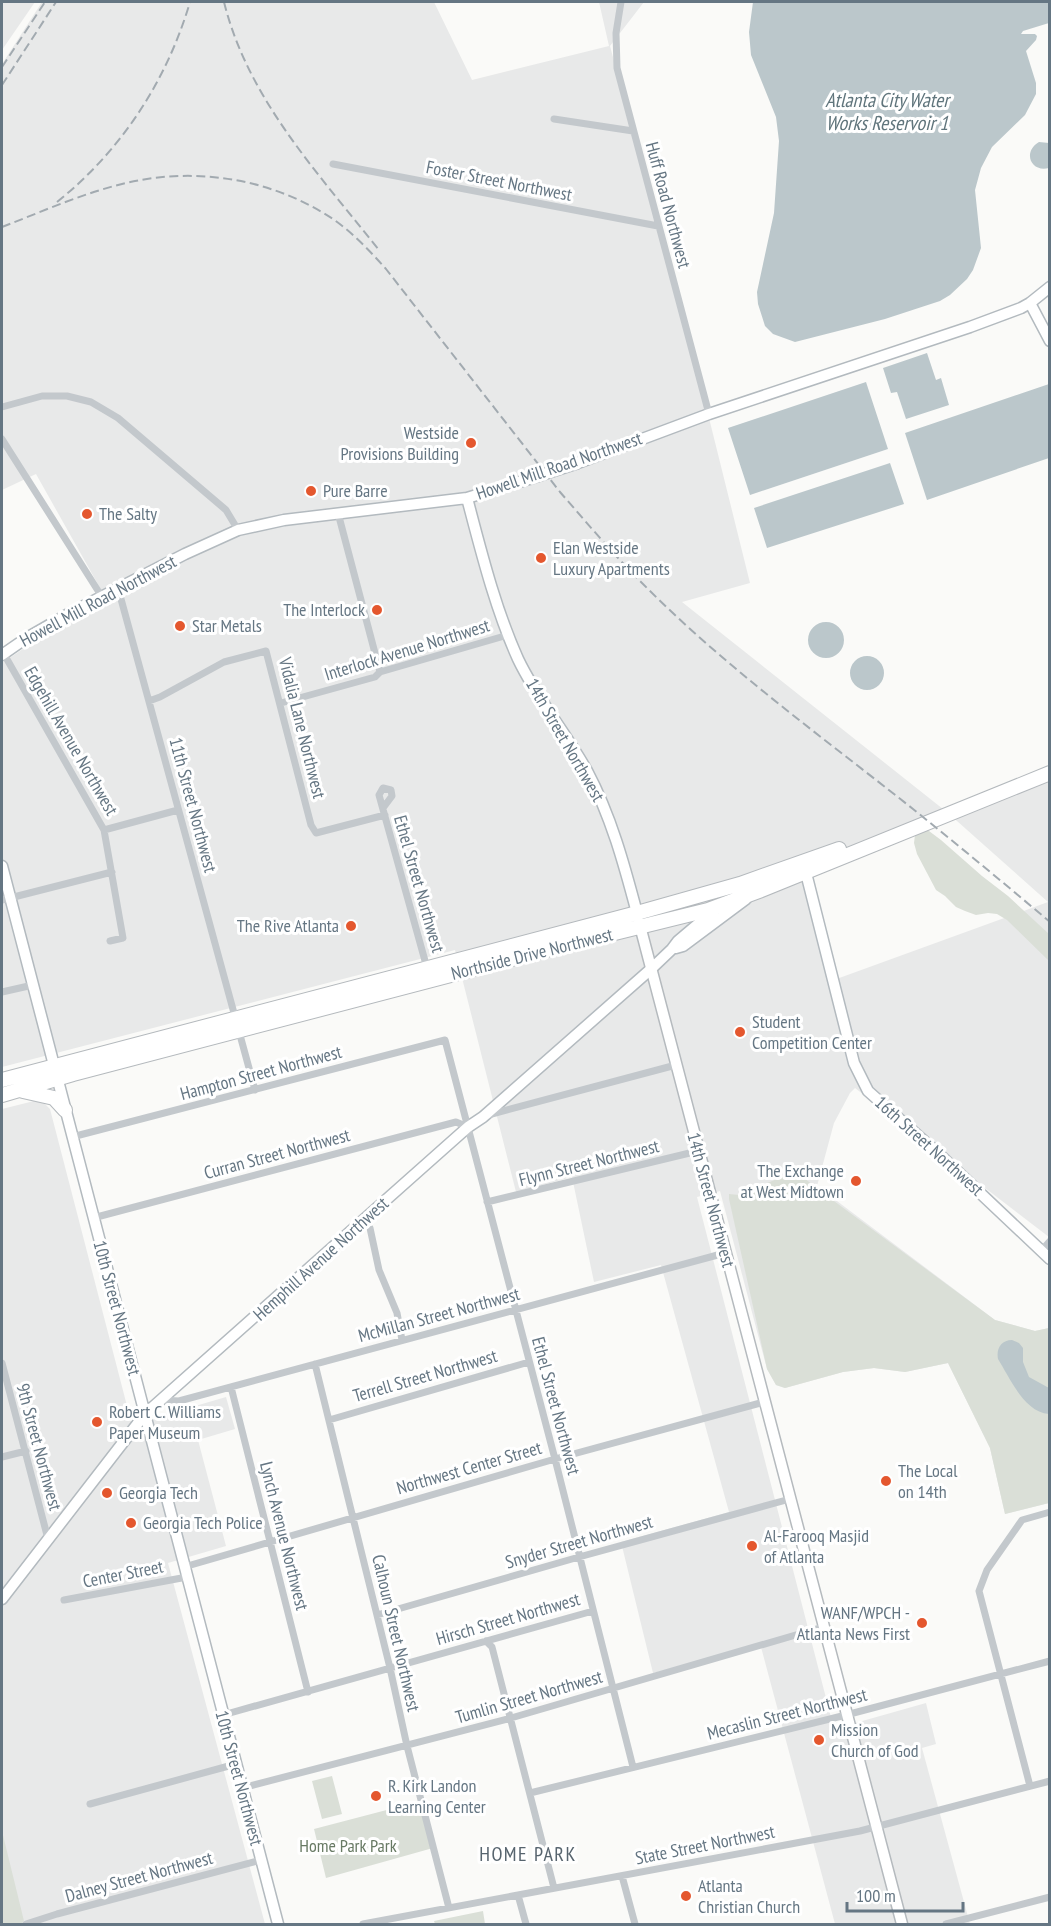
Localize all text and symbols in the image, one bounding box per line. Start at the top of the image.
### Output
water label: Atlanta City Water Works Reservoir 1 [825,87,951,136]
street label: Huff Road Northwest [641,139,696,271]
street label: Foster Street Northwest [424,155,574,206]
place label: Westside Provisions Building [341,421,459,465]
street label: Howell Mill Road Northwest [473,426,645,505]
marker: Westside Provisions Building [464,436,478,450]
place label: Pure Barre [323,479,388,502]
marker: Pure Barre [304,484,318,498]
place label: The Salty [99,502,157,525]
marker: The Salty [80,507,94,521]
place label: Elan Westside Luxury Apartments [553,536,670,580]
street label: Howell Mill Road Northwest [16,550,180,652]
marker: Elan Westside Luxury Apartments [534,551,548,565]
place label: The Interlock [283,598,365,621]
marker: The Interlock [370,603,384,617]
street label: Interlock Avenue Northwest [321,613,492,686]
place label: Star Metals [192,614,262,637]
marker: Star Metals [173,619,187,633]
street label: Vidalia Lane Northwest [274,654,331,801]
street label: Edgehill Avenue Northwest [19,662,123,819]
street label: 14th Street Northwest [521,674,610,806]
street label: 11th Street Northwest [164,735,223,875]
street label: Ethel Street Northwest [389,813,450,955]
place label: The Rive Atlanta [237,914,339,937]
marker: The Rive Atlanta [344,919,358,933]
street label: Northside Drive Northwest [449,922,615,985]
place label: Student Competition Center [752,1010,872,1054]
marker: Student Competition Center [733,1025,747,1039]
street label: Hampton Street Northwest [178,1040,344,1105]
street label: 16th Street Northwest [870,1091,989,1201]
street label: Curran Street Northwest [201,1123,352,1184]
street label: 14th Street Northwest [682,1130,741,1270]
street label: Flynn Street Northwest [516,1134,661,1191]
place label: The Exchange at West Midtown [740,1159,844,1203]
marker: The Exchange at West Midtown [849,1174,863,1188]
street label: Hemphill Avenue Northwest [248,1192,393,1325]
street label: 10th Street Northwest [88,1238,147,1378]
street label: McMillan Street Northwest [356,1282,522,1347]
street label: Ethel Street Northwest [527,1334,586,1477]
street label: Terrell Street Northwest [350,1344,500,1407]
street label: 9th Street Northwest [11,1381,67,1513]
place label: Robert C. Williams Paper Museum [109,1400,221,1444]
marker: Robert C. Williams Paper Museum [90,1415,104,1429]
street label: Northwest Center Street [394,1436,544,1499]
street label: Lynch Avenue Northwest [255,1459,314,1613]
place label: The Local on 14th [898,1459,958,1503]
marker: The Local on 14th [879,1474,893,1488]
place label: Georgia Tech [119,1481,198,1504]
marker: Georgia Tech [100,1486,114,1500]
street label: Snyder Street Northwest [503,1509,655,1574]
place label: Georgia Tech Police [143,1511,263,1534]
marker: Georgia Tech Police [124,1516,138,1530]
place label: Al-Farooq Masjid of Atlanta [764,1524,869,1568]
marker: Al-Farooq Masjid of Atlanta [745,1539,759,1553]
street label: Calhoun Street Northwest [367,1552,426,1714]
street label: Center Street [81,1554,165,1593]
street label: Hirsch Street Northwest [433,1587,582,1650]
place label: WANF/WPCH - Atlanta News First [797,1601,910,1645]
marker: WANF/WPCH - Atlanta News First [915,1616,929,1630]
street label: Tumlin Street Northwest [453,1665,605,1728]
street label: Mecaslin Street Northwest [705,1683,869,1745]
street label: 10th Street Northwest [210,1708,269,1848]
place label: Mission Church of God [831,1718,919,1762]
marker: Mission Church of God [812,1733,826,1747]
place label: R. Kirk Landon Learning Center [388,1774,486,1818]
marker: R. Kirk Landon Learning Center [369,1789,383,1803]
street label: State Street Northwest [633,1820,777,1869]
park label: Home Park Park [299,1834,397,1857]
district label: HOME PARK [479,1841,577,1867]
street label: Dalney Street Northwest [63,1846,215,1907]
place label: Atlanta Christian Church [698,1874,800,1918]
scale bar [847,1875,962,1913]
text: 100 m [856,1884,896,1907]
marker: Atlanta Christian Church [679,1889,693,1903]

